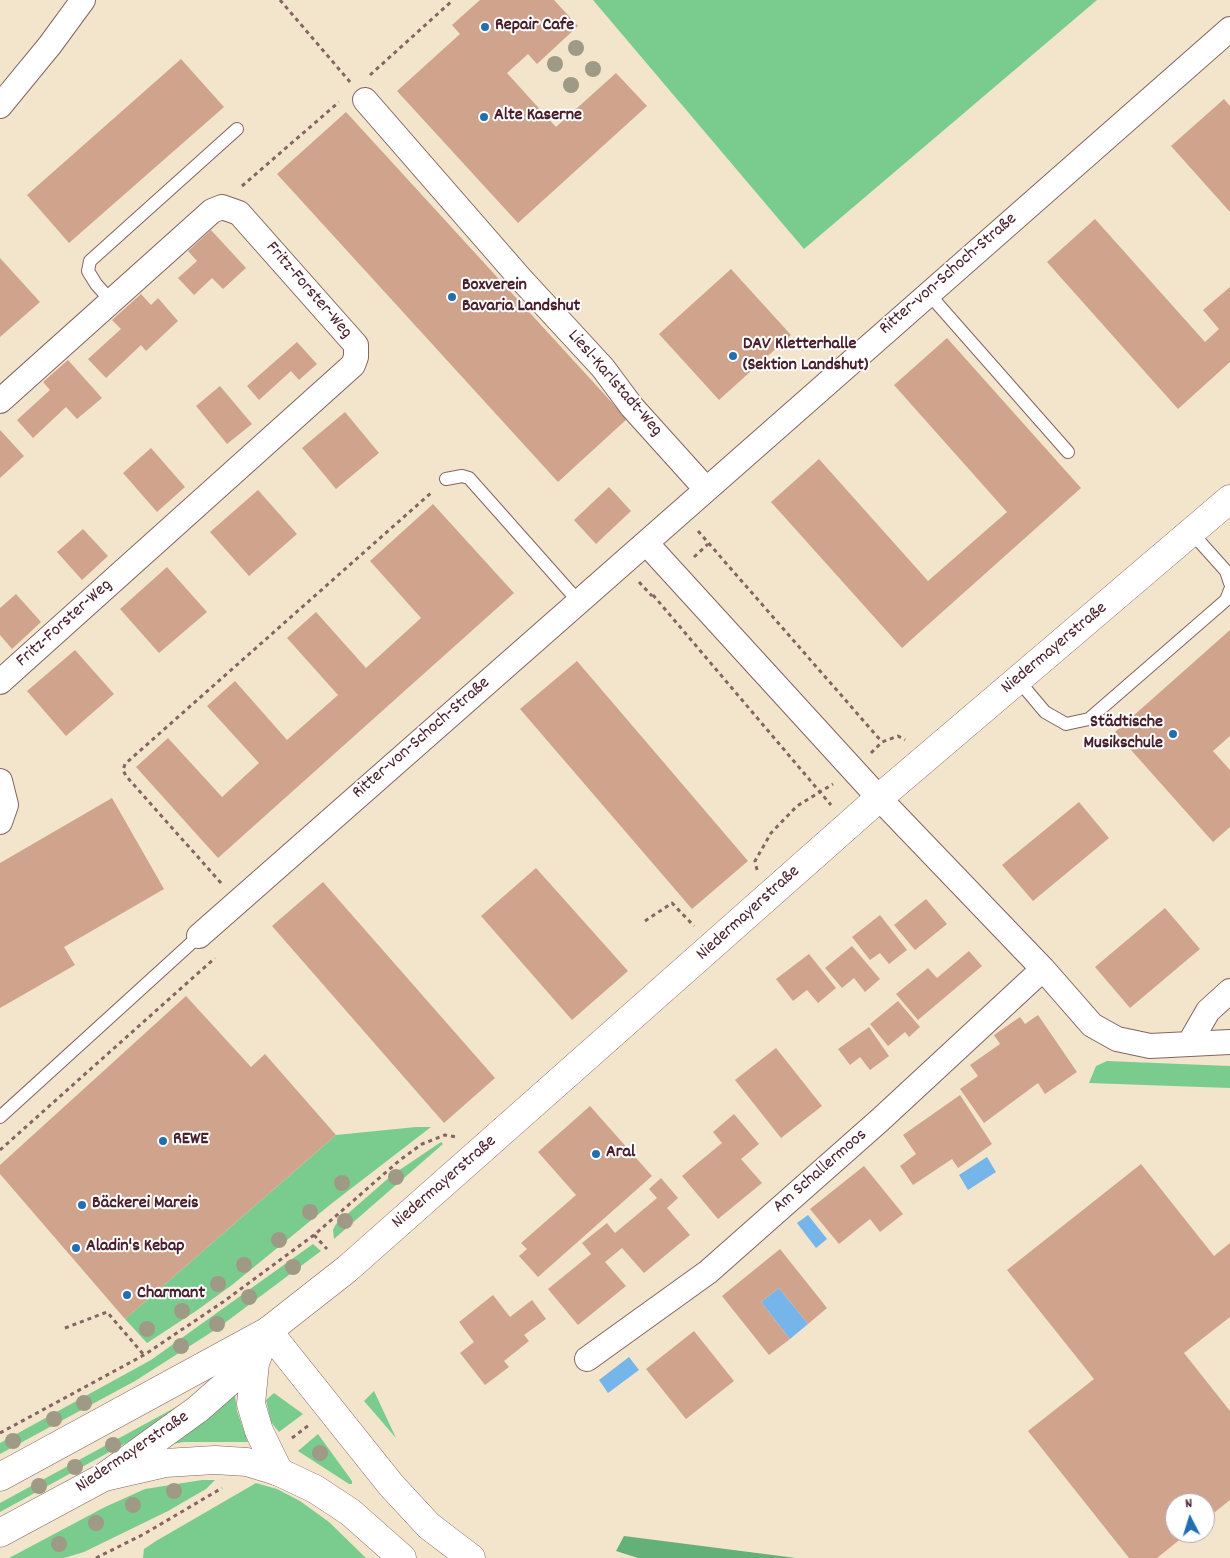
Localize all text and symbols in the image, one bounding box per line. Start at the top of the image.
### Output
place label: Repair Cafe [495,16,574,38]
marker: Repair Cafe [479,21,491,33]
place label: Alte Kaserne [494,106,582,128]
marker: Alte Kaserne [478,111,490,123]
street label: Ritter-von-Schoch-Straße [876,209,1022,341]
street label: Fritz-Forster-Weg [260,238,356,344]
place label: Boxverein Bavaria Landshut [462,276,580,318]
marker: Boxverein Bavaria Landshut [446,291,458,303]
street label: Liesl-Karlstadt-Weg [562,326,666,442]
place label: DAV Kletterhalle (Sektion Landshut) [743,335,868,378]
marker: DAV Kletterhalle (Sektion Landshut) [727,350,739,362]
street label: Fritz-Forster-Weg [13,575,117,673]
street label: Niedermayerstraße [998,598,1112,700]
street label: Ritter-von-Schoch-Straße [349,673,495,805]
place label: Städtische Musikschule [1083,713,1163,756]
marker: Städtische Musikschule [1167,728,1179,740]
street label: Niedermayerstraße [693,862,805,966]
street label: Am Schallermoos [770,1125,872,1219]
place label: REWE [173,1130,208,1152]
street label: Niedermayerstraße [388,1132,502,1234]
marker: REWE [157,1135,169,1147]
place label: Aral [606,1143,635,1165]
marker: Aral [590,1148,602,1160]
place label: Bäckerei Mareis [92,1194,199,1216]
marker: Bäckerei Mareis [76,1199,88,1211]
place label: Aladin's Kebap [86,1237,185,1259]
marker: Aladin's Kebap [70,1242,82,1254]
place label: Charmant [137,1284,205,1306]
marker: Charmant [121,1289,133,1301]
street label: Niedermayerstraße [72,1407,194,1499]
north arrow [1165,1493,1215,1543]
text: N [1184,1494,1193,1514]

